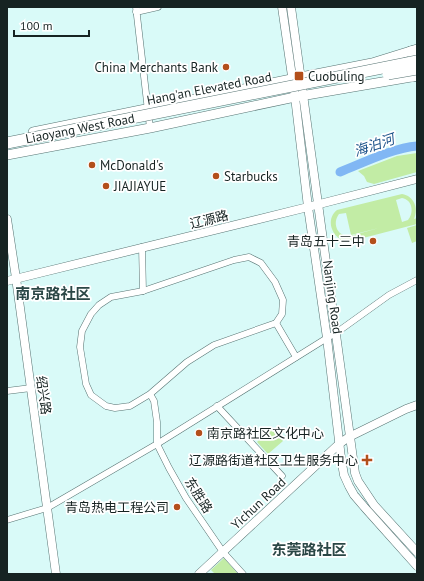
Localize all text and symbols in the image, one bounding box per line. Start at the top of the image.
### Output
scale bar [14,12,89,38]
text: 100 m [20,18,53,33]
place label: China Merchants Bank [94,59,219,76]
marker: China Merchants Bank [221,62,231,72]
street label: Hang'an Elevated Road [145,68,273,109]
place label: Cuobuling [308,68,365,85]
marker: Cuobuling [293,70,305,82]
street label: Liaoyang West Road [24,110,136,147]
water label: 海泊河 [351,129,400,160]
place label: McDonald's [100,157,163,174]
marker: McDonald's [87,160,97,170]
place label: Starbucks [224,168,278,185]
marker: Starbucks [211,171,221,181]
place label: JIAJIAYUE [113,178,166,195]
marker: JIAJIAYUE [101,181,111,191]
street label: 辽源路 [188,207,230,232]
place label: 青岛五十三中 [287,233,365,250]
marker: 青岛五十三中 [368,236,378,246]
street label: Nanjing Road [319,259,346,335]
district label: 南京路社区 [15,284,91,303]
street label: 绍兴路 [32,375,55,416]
place label: 南京路社区文化中心 [207,425,324,442]
marker: 南京路社区文化中心 [194,428,204,438]
place label: 辽源路街道社区卫生服务中心 [189,452,358,469]
marker: 辽源路街道社区卫生服务中心 [361,454,373,466]
street label: 东胜路 [181,474,216,516]
street label: Yichun Road [227,474,289,533]
place label: 青岛热电工程公司 [65,499,169,516]
marker: 青岛热电工程公司 [172,502,182,512]
district label: 东莞路社区 [271,540,347,559]

